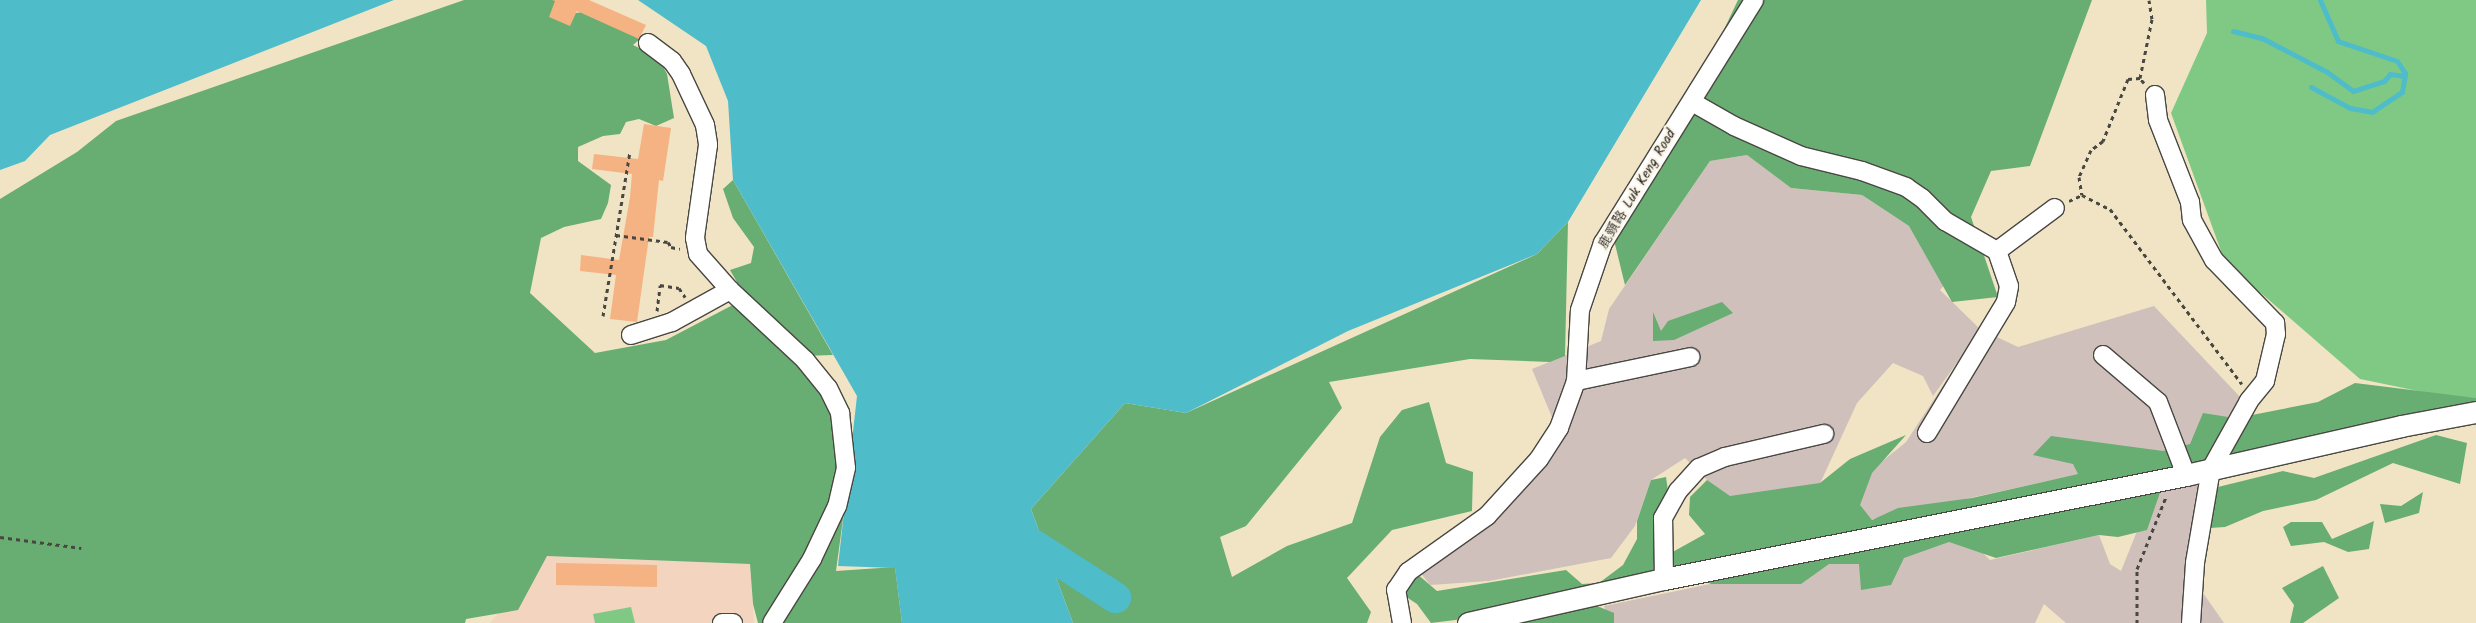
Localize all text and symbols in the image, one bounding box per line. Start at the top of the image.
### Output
street label: 鹿頸路 Luk Keng Road [1595,126,1679,252]

